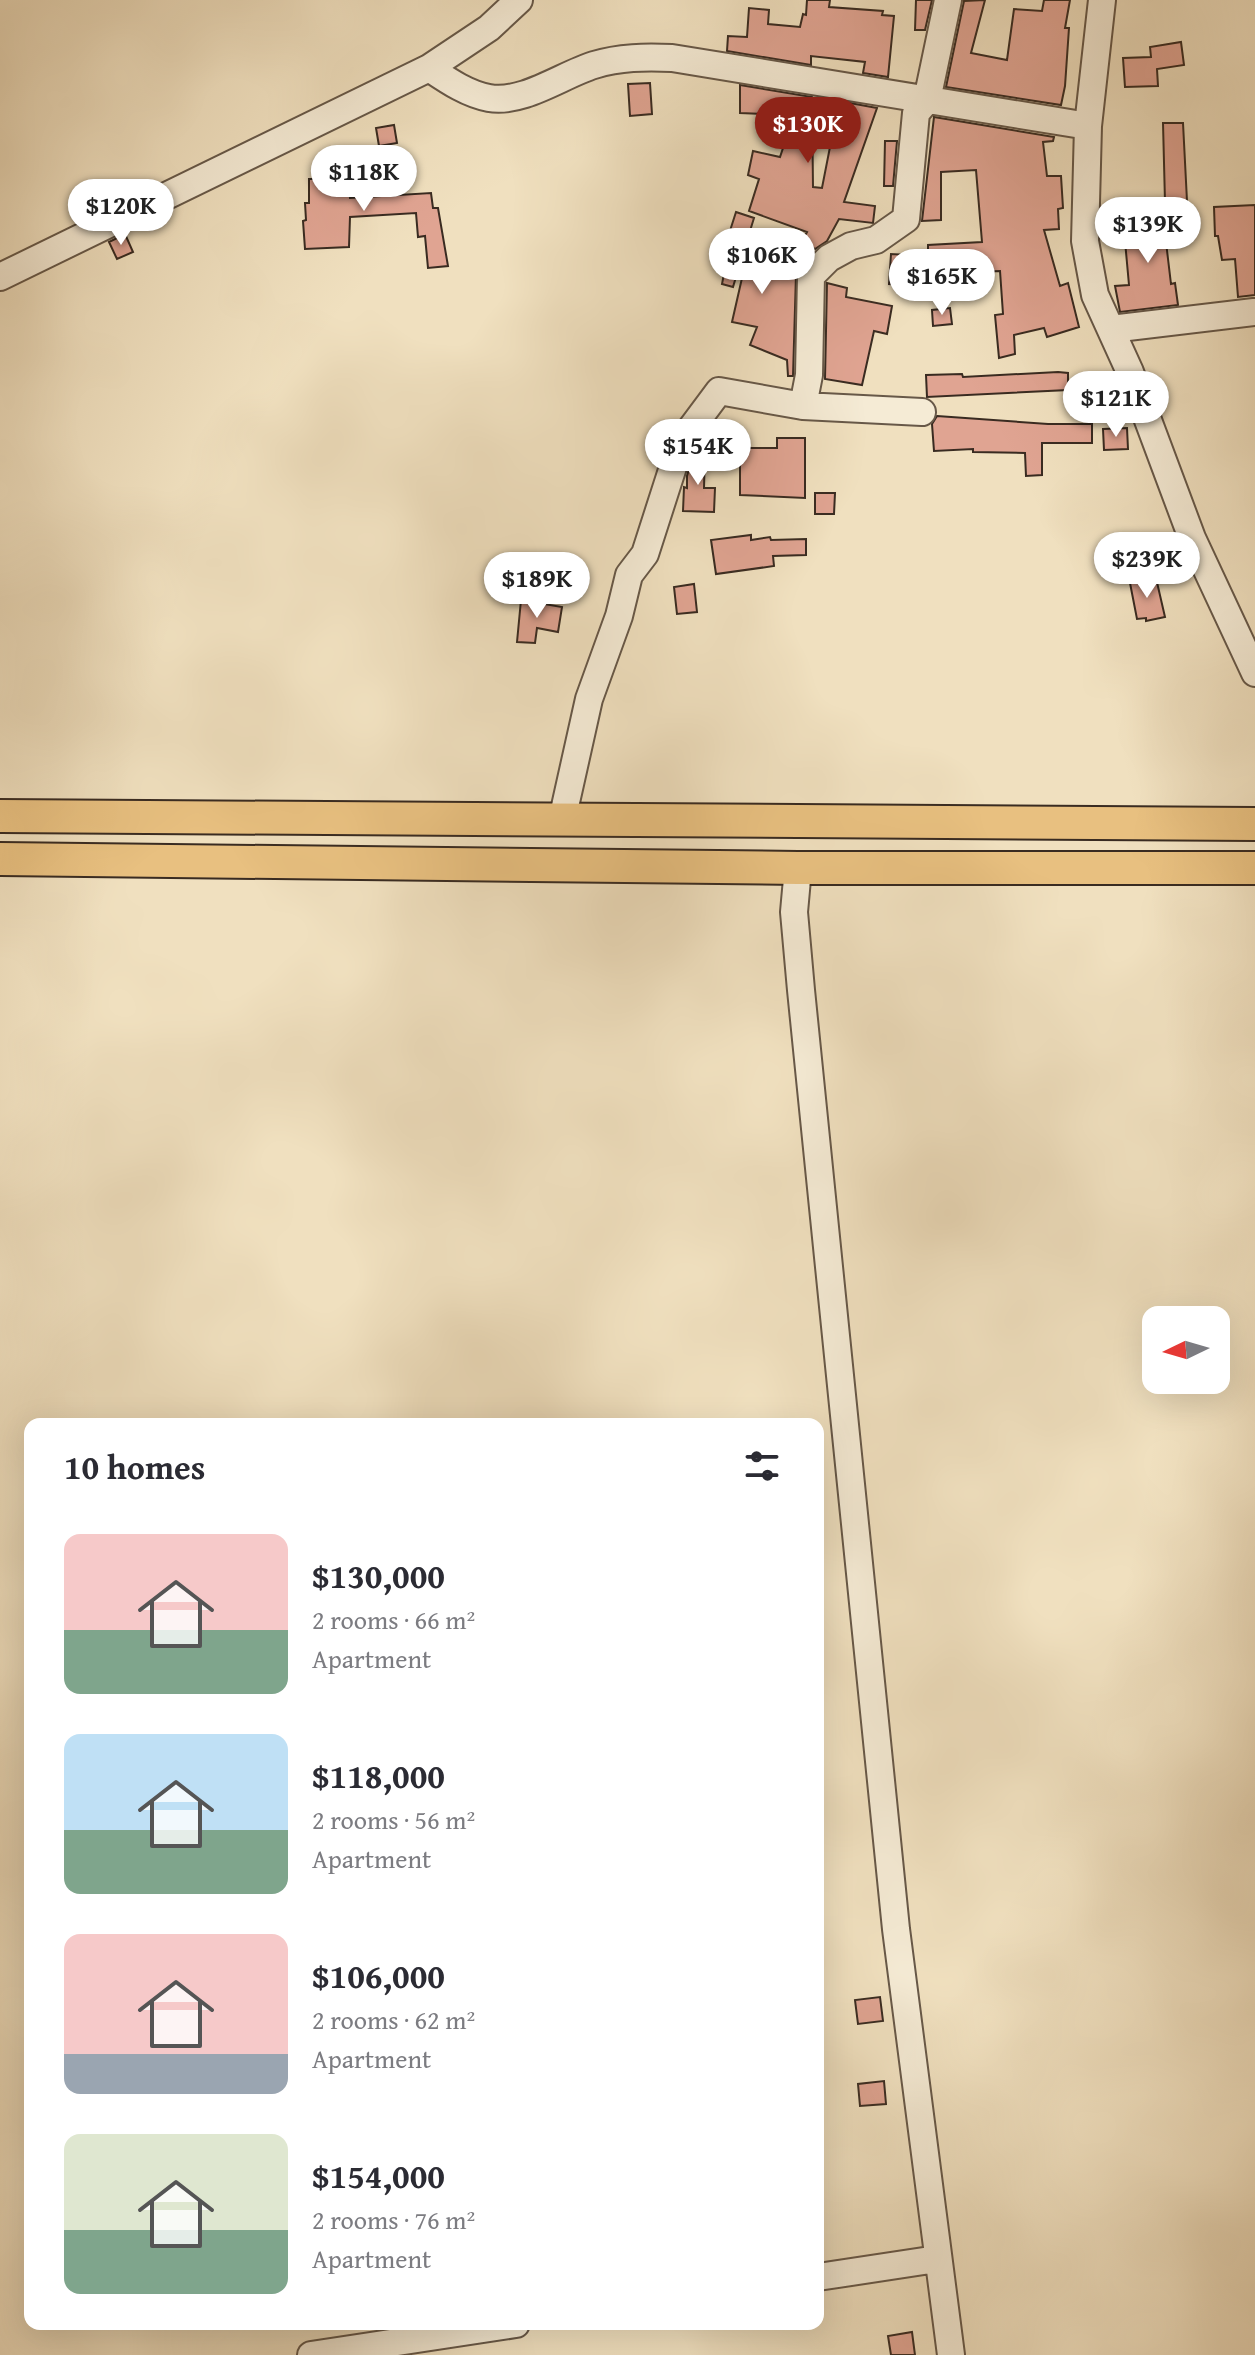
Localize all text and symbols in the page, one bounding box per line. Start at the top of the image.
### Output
pin: $130K [752,97,864,165]
text: $130K [773,103,843,142]
pin: $118K [308,145,420,213]
text: $118K [329,151,399,190]
pin: $120K [65,179,177,247]
text: $120K [86,185,156,224]
pin: $139K [1092,197,1204,265]
text: $139K [1113,203,1183,242]
pin: $106K [706,228,818,296]
text: $106K [727,234,797,273]
pin: $165K [886,249,998,317]
text: $165K [907,255,977,294]
pin: $121K [1060,371,1172,439]
text: $121K [1081,377,1151,416]
pin: $154K [642,419,754,487]
text: $154K [663,425,733,464]
pin: $239K [1091,532,1203,600]
text: $239K [1112,538,1182,577]
pin: $189K [481,552,593,620]
text: $189K [502,558,572,597]
north arrow [1142,1306,1230,1394]
map controls [1142,1306,1230,1394]
text: 10 homes [64,1442,205,1491]
icon: filters [740,1444,784,1488]
text: $130,000 [312,1551,445,1600]
icon: home [128,1566,224,1662]
text: 2 rooms · 66 m² [312,1600,475,1639]
text: Apartment [312,1639,431,1678]
text: $118,000 [312,1751,445,1800]
icon: home [128,1766,224,1862]
text: 2 rooms · 56 m² [312,1800,475,1839]
text: Apartment [312,1839,431,1878]
text: $106,000 [312,1951,445,2000]
icon: home [128,1966,224,2062]
text: 2 rooms · 62 m² [312,2000,475,2039]
text: Apartment [312,2039,431,2078]
text: $154,000 [312,2151,445,2200]
icon: home [128,2166,224,2262]
text: 2 rooms · 76 m² [312,2200,475,2239]
text: Apartment [312,2239,431,2278]

